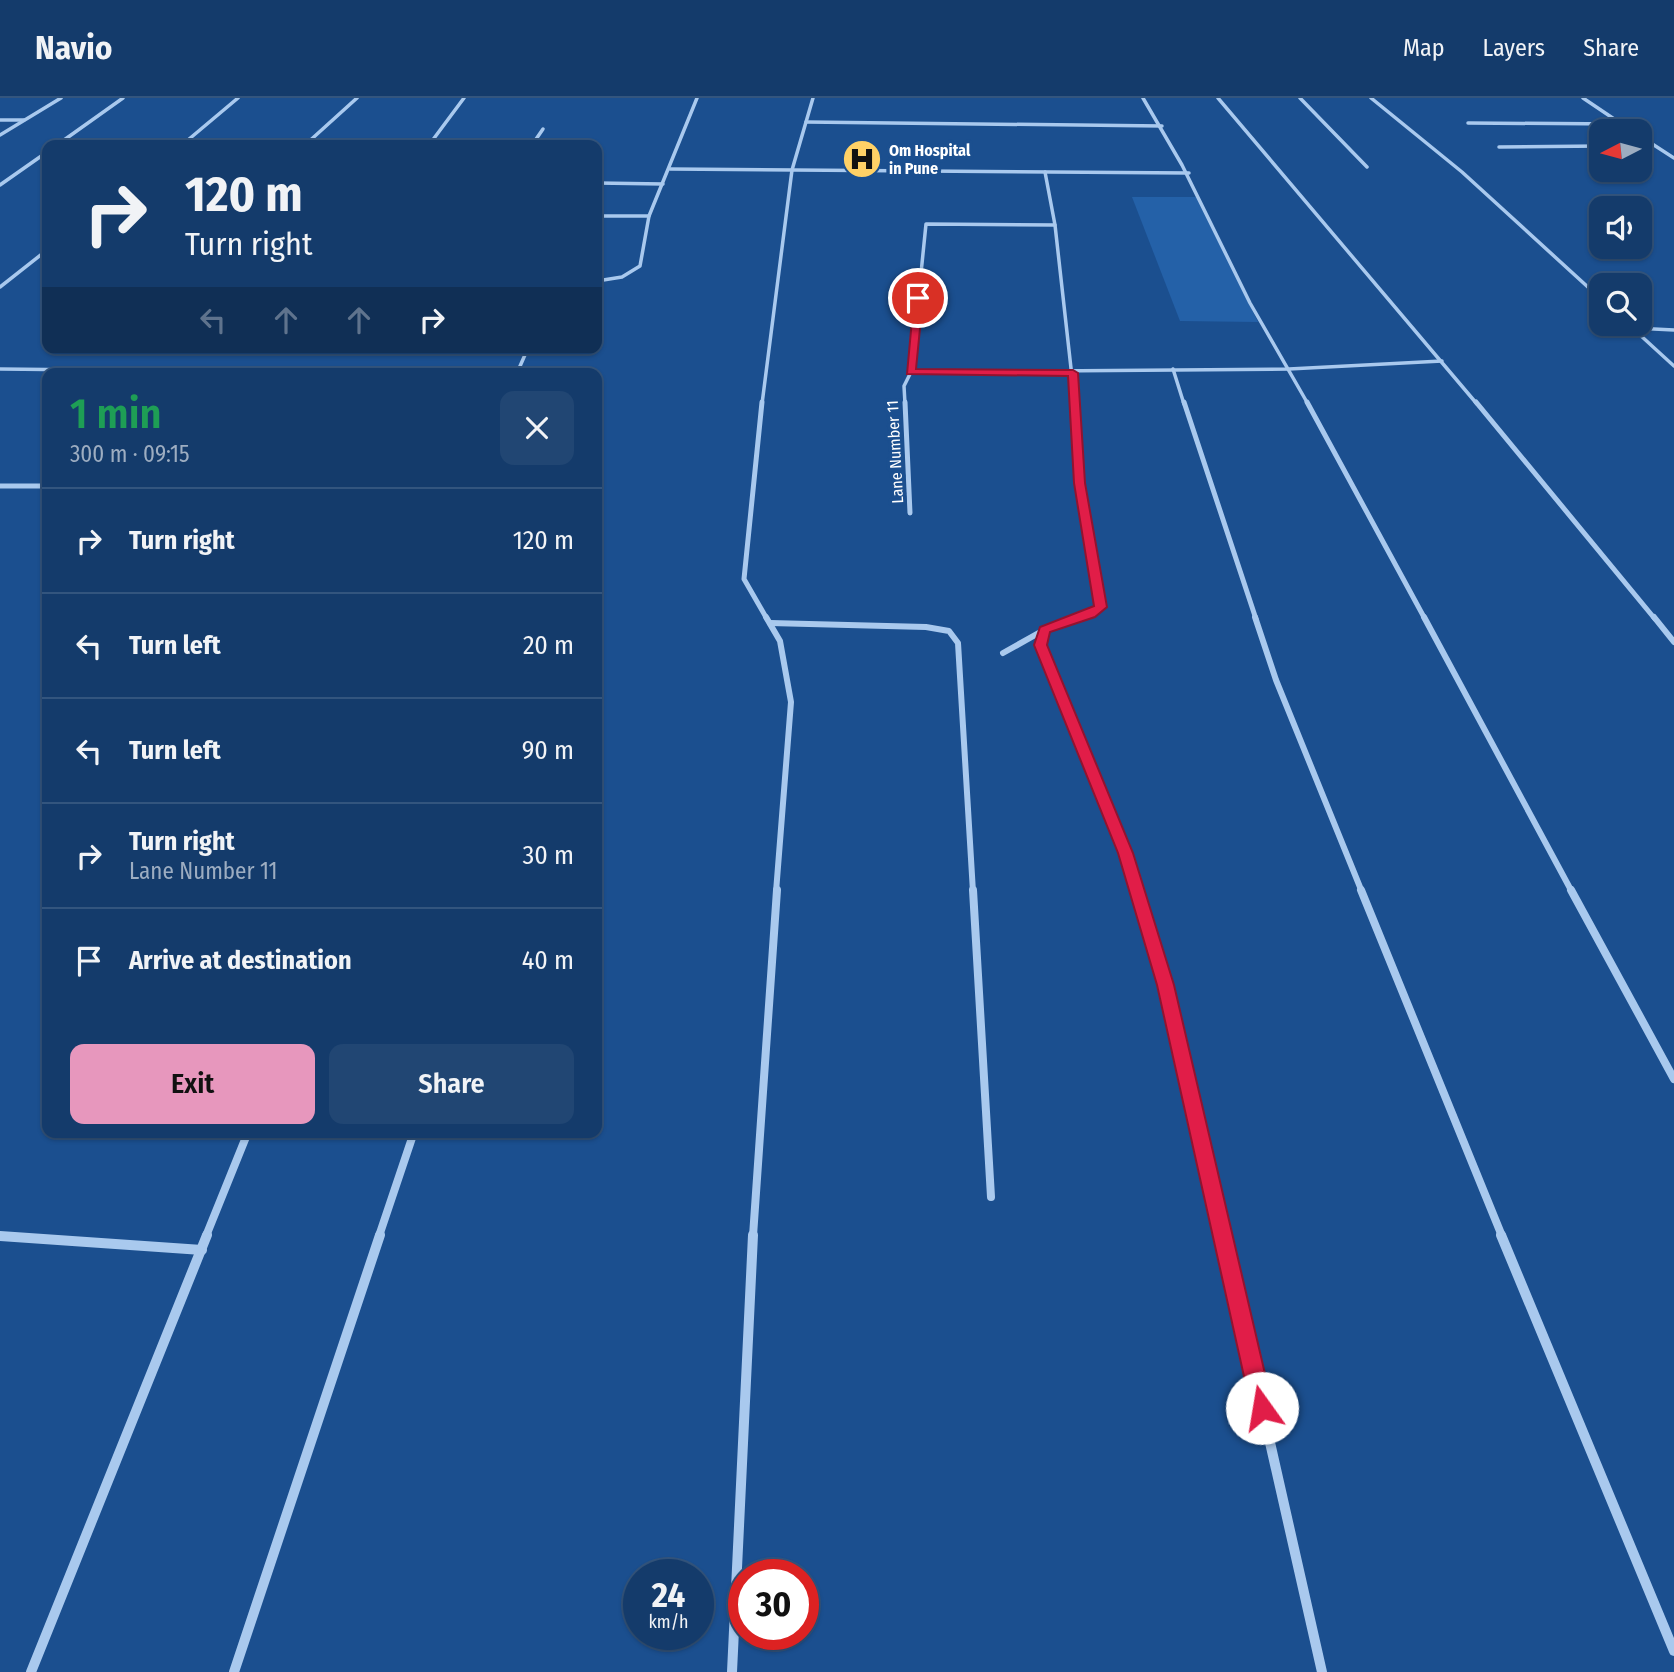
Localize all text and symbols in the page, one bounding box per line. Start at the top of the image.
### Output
text: Navio [35,28,112,68]
text: Map [1403,34,1445,62]
text: Layers [1483,34,1545,62]
text: Share [1583,34,1639,62]
north arrow [1589,119,1652,182]
map controls [1589,119,1652,336]
hospital icon: Om Hospital in Pune [841,138,883,180]
place label: Om Hospital in Pune [889,141,971,178]
text: 120 m [185,165,303,224]
icon: right [70,168,161,259]
button: sound [1589,196,1652,259]
text: Turn right [185,225,312,263]
pin [888,268,948,328]
button: search [1589,273,1652,336]
icon: arrive [899,279,937,317]
icon: left [194,301,232,339]
icon: ahead [267,301,305,339]
icon: ahead [340,301,378,339]
icon: right [413,301,451,339]
text: 1 min [70,389,161,439]
button: close [500,391,574,465]
street label: Lane Number 11 [883,400,907,504]
text: 300 m · 09:15 [70,440,190,468]
icon: right [70,522,108,560]
text: Turn right [129,525,235,556]
text: 120 m [513,525,574,556]
icon: left [70,627,108,665]
text: Turn left [129,630,221,661]
text: 20 m [523,630,574,661]
icon: left [70,732,108,770]
text: Turn left [129,735,221,766]
text: 90 m [522,735,574,766]
text: Turn right [129,826,235,857]
icon: right [70,837,108,875]
text: 30 m [523,840,574,871]
text: Lane Number 11 [129,857,278,885]
icon: arrive [70,942,108,980]
text: Arrive at destination [129,945,352,976]
text: 40 m [522,945,574,976]
button: Exit [70,1044,315,1124]
button: Share [329,1044,574,1124]
position arrow [1225,1371,1299,1445]
speed limit sign: 30 [728,1559,819,1650]
text: 24 [652,1574,685,1616]
text: km/h [648,1611,689,1633]

